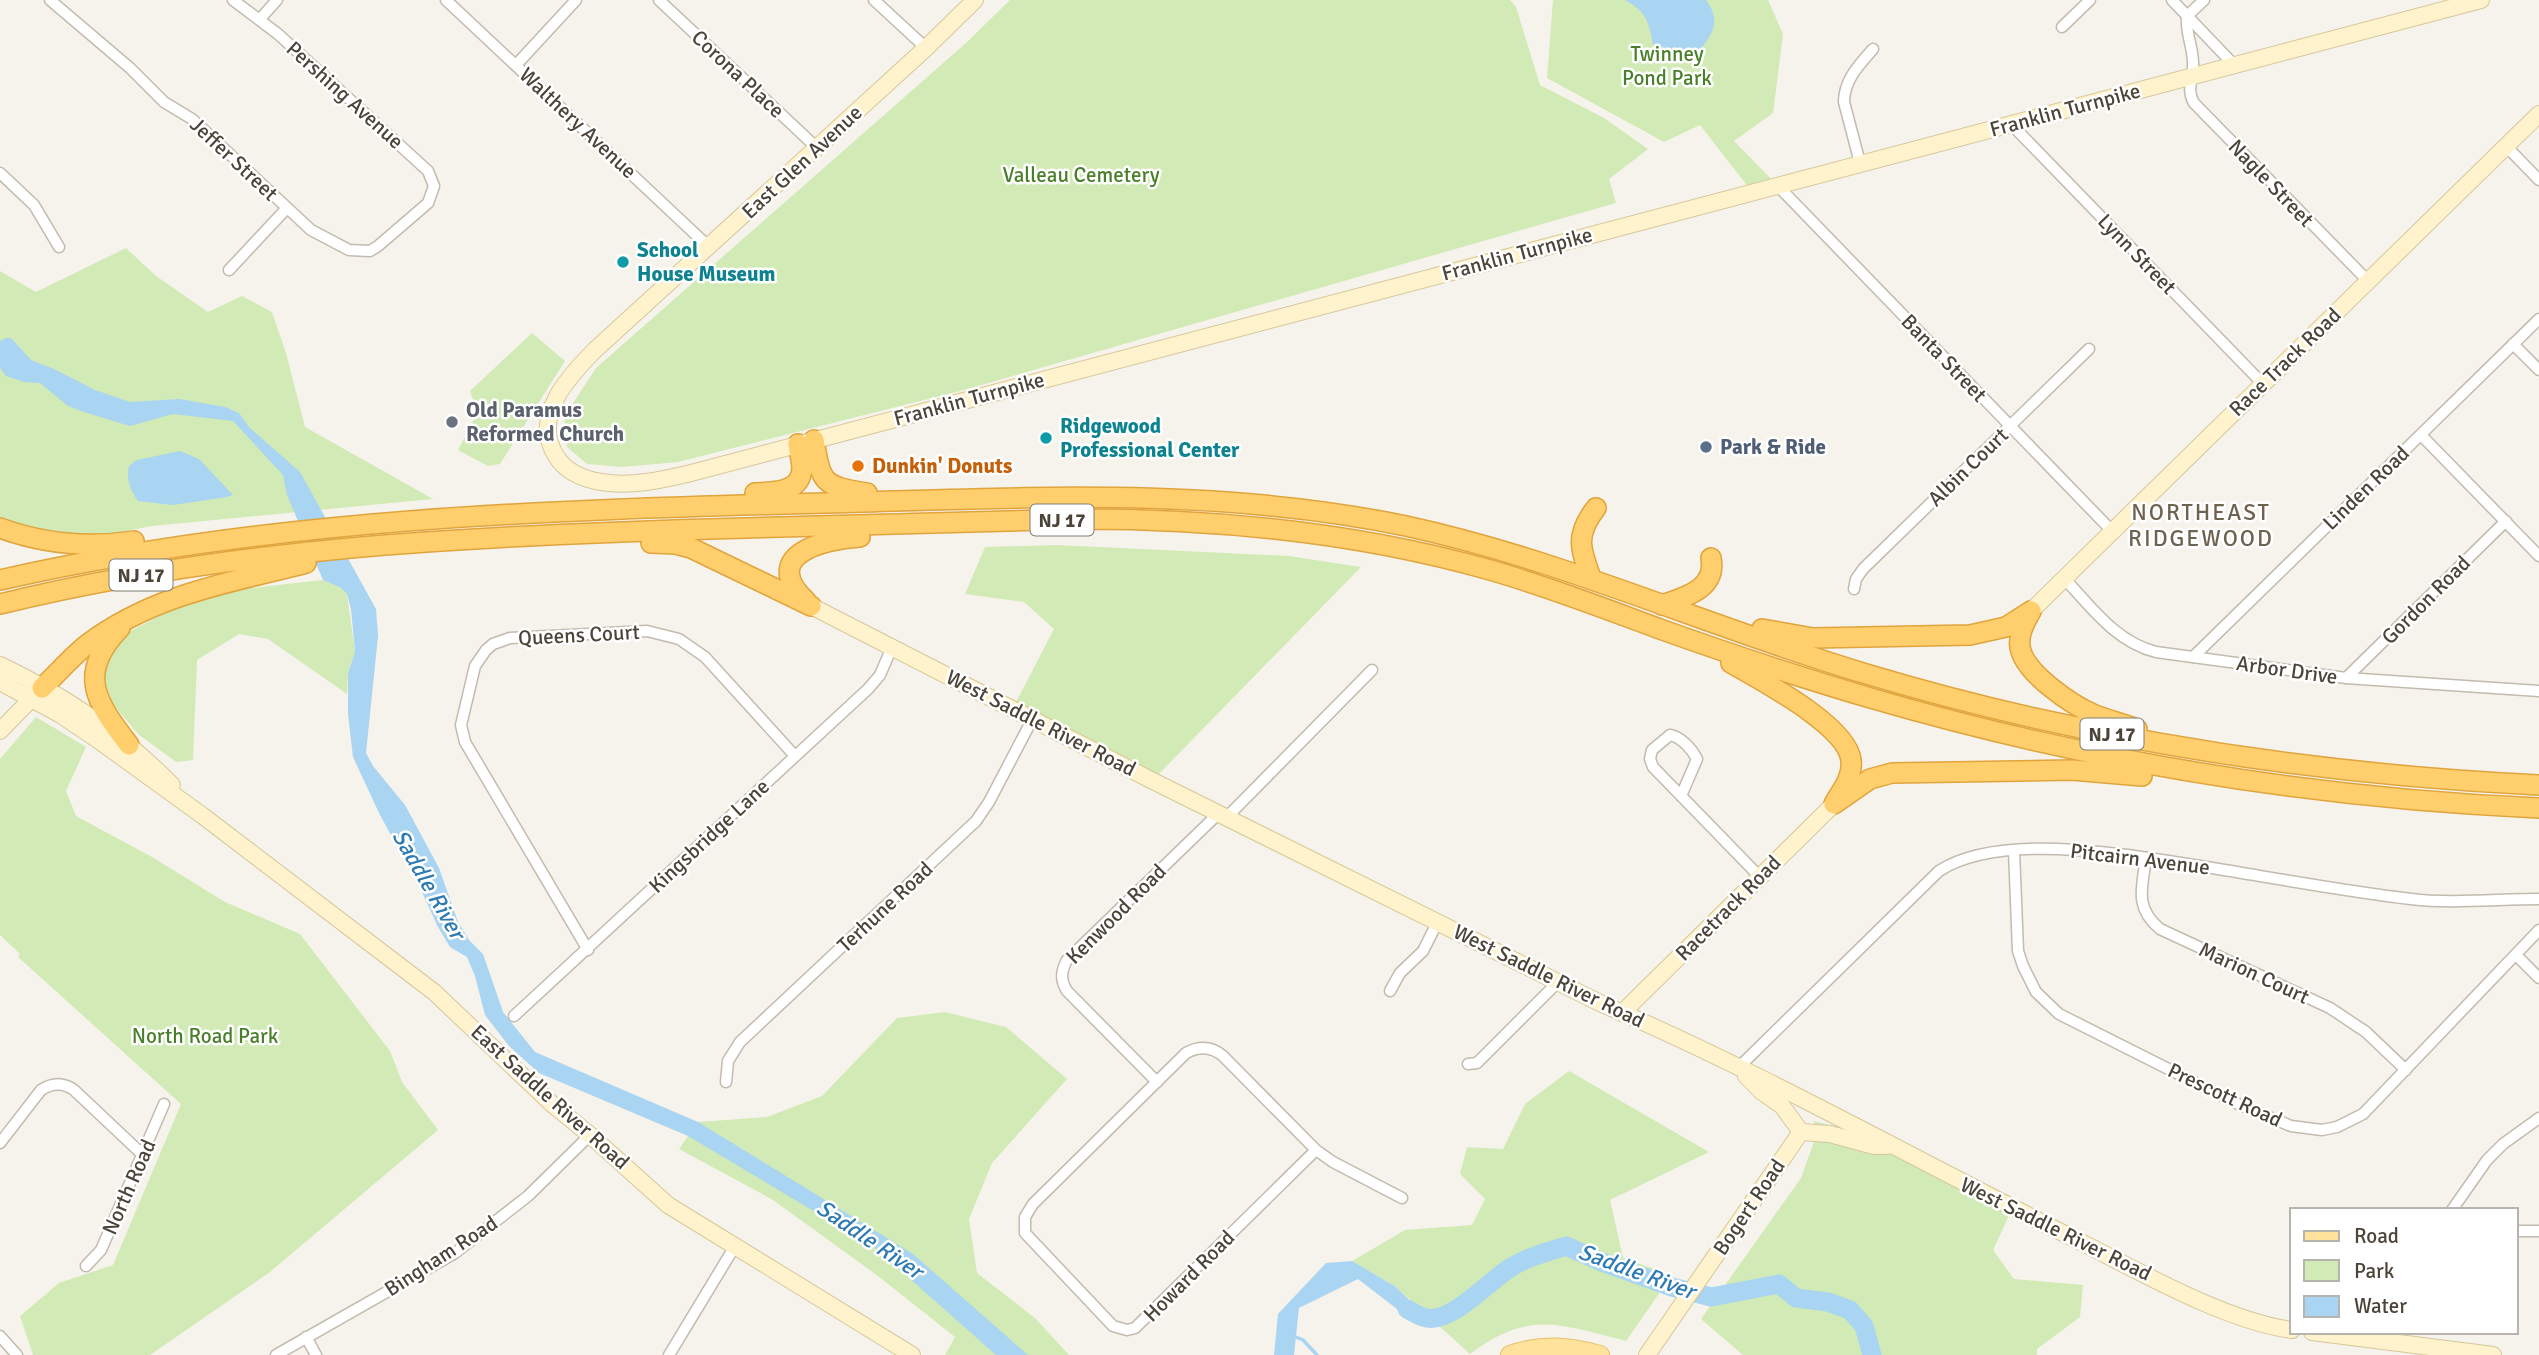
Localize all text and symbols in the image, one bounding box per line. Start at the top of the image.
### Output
street label: Corona Place [686,24,790,124]
street label: Pershing Avenue [281,36,409,154]
park label: Twinney Pond Park [1622,41,1712,91]
street label: Walthery Avenue [514,62,642,184]
street label: Franklin Turnpike [1987,77,2143,143]
street label: East Glen Avenue [736,100,868,224]
street label: Jeffer Street [185,112,283,206]
street label: Nagle Street [2223,134,2319,232]
park label: Valleau Cemetery [1002,162,1160,188]
street label: Lynn Street [2092,208,2182,300]
street label: Franklin Turnpike [1439,221,1595,287]
place label: School House Museum [637,237,776,287]
marker: School House Museum [615,254,631,270]
street label: Race Track Road [2224,302,2346,422]
street label: Banta Street [1896,309,1992,407]
street label: Franklin Turnpike [891,366,1047,432]
place label: Old Paramus Reformed Church [466,397,624,447]
place label: Ridgewood Professional Center [1060,413,1240,463]
marker: Old Paramus Reformed Church [444,414,460,430]
street label: Albin Court [1922,422,2014,512]
marker: Ridgewood Professional Center [1038,430,1054,446]
place label: Park & Ride [1720,434,1826,460]
marker: Park & Ride [1698,439,1714,455]
street label: Linden Road [2317,440,2415,536]
place label: Dunkin' Donuts [872,453,1012,479]
marker: Dunkin' Donuts [850,458,866,474]
district label: NORTHEAST RIDGEWOOD [2128,498,2274,553]
road number: NJ 17 [1030,505,1094,536]
street label: Gordon Road [2376,550,2476,650]
road number: NJ 17 [110,560,172,590]
street label: Queens Court [517,619,641,651]
street label: Arbor Drive [2235,650,2339,690]
street label: West Saddle River Road [942,664,1140,782]
road number: NJ 17 [2080,719,2144,750]
street label: Kingsbridge Lane [643,773,775,899]
water label: Saddle River [386,824,473,947]
street label: Pitcairn Avenue [2069,838,2211,880]
street label: Racetrack Road [1670,850,1786,966]
street label: Terhune Road [832,856,938,958]
street label: Kenwood Road [1060,858,1172,970]
street label: West Saddle River Road [1449,918,1649,1034]
street label: Marion Court [2195,936,2313,1010]
street label: East Saddle River Road [465,1019,635,1175]
park label: North Road Park [132,1023,279,1049]
street label: Prescott Road [2164,1057,2286,1133]
street label: North Road [96,1135,162,1239]
street label: Bogert Road [1707,1154,1791,1260]
street label: West Saddle River Road [1956,1171,2156,1287]
water label: Saddle River [811,1193,931,1287]
legend [2290,1208,2518,1334]
street label: Bingham Road [380,1210,502,1302]
text: Road [2354,1223,2399,1249]
street label: Howard Road [1138,1225,1240,1327]
water label: Saddle River [1575,1237,1702,1307]
text: Park [2354,1258,2395,1284]
text: Water [2354,1293,2407,1319]

